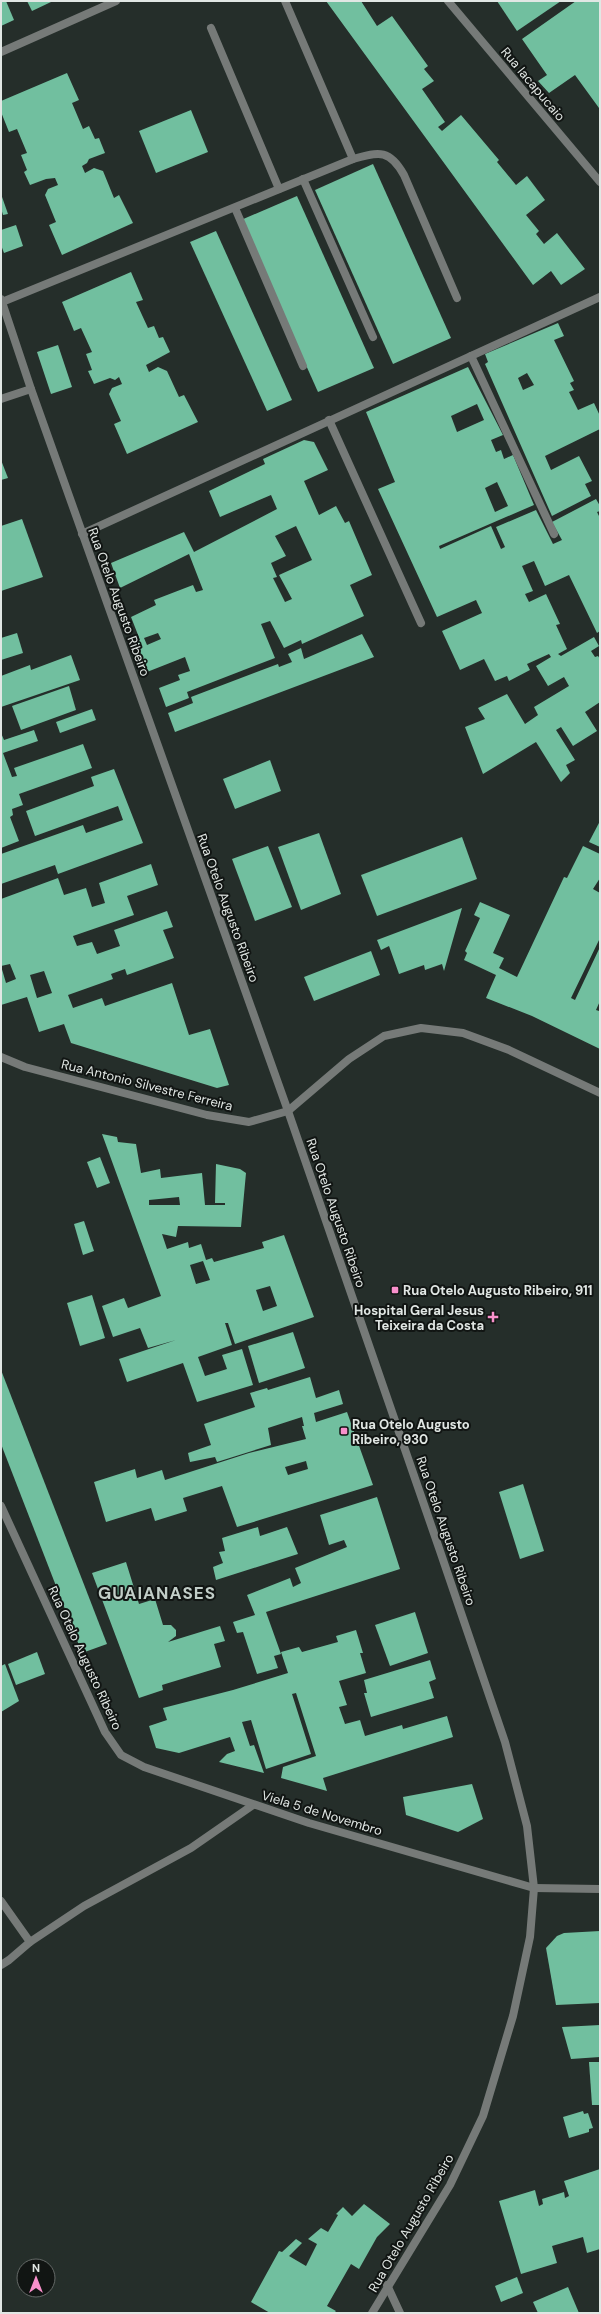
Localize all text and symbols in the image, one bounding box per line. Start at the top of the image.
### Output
street label: Rua Iacapucaio [497,44,569,125]
street label: Rua Otelo Augusto Ribeiro [84,525,154,679]
street label: Rua Otelo Augusto Ribeiro [193,831,263,985]
street label: Rua Antonio Silvestre Ferreira [59,1055,235,1115]
street label: Rua Otelo Augusto Ribeiro [302,1136,370,1290]
place label: Rua Otelo Augusto Ribeiro, 911 [403,1282,593,1299]
marker: Rua Otelo Augusto Ribeiro, 911 [390,1285,400,1295]
place label: Hospital Geral Jesus Teixeira da Costa [354,1302,484,1334]
marker: Hospital Geral Jesus Teixeira da Costa [487,1311,499,1323]
place label: Rua Otelo Augusto Ribeiro, 930 [352,1416,470,1448]
marker: Rua Otelo Augusto Ribeiro, 930 [339,1426,349,1436]
street label: Rua Otelo Augusto Ribeiro [412,1454,480,1608]
district label: GUAIANASES [98,1582,216,1604]
street label: Rua Otelo Augusto Ribeiro [44,1583,126,1733]
street label: Viela 5 de Novembro [260,1787,385,1840]
street label: Rua Otelo Augusto Ribeiro [364,2151,458,2295]
north arrow [16,2258,56,2298]
text: N [32,2261,40,2275]

